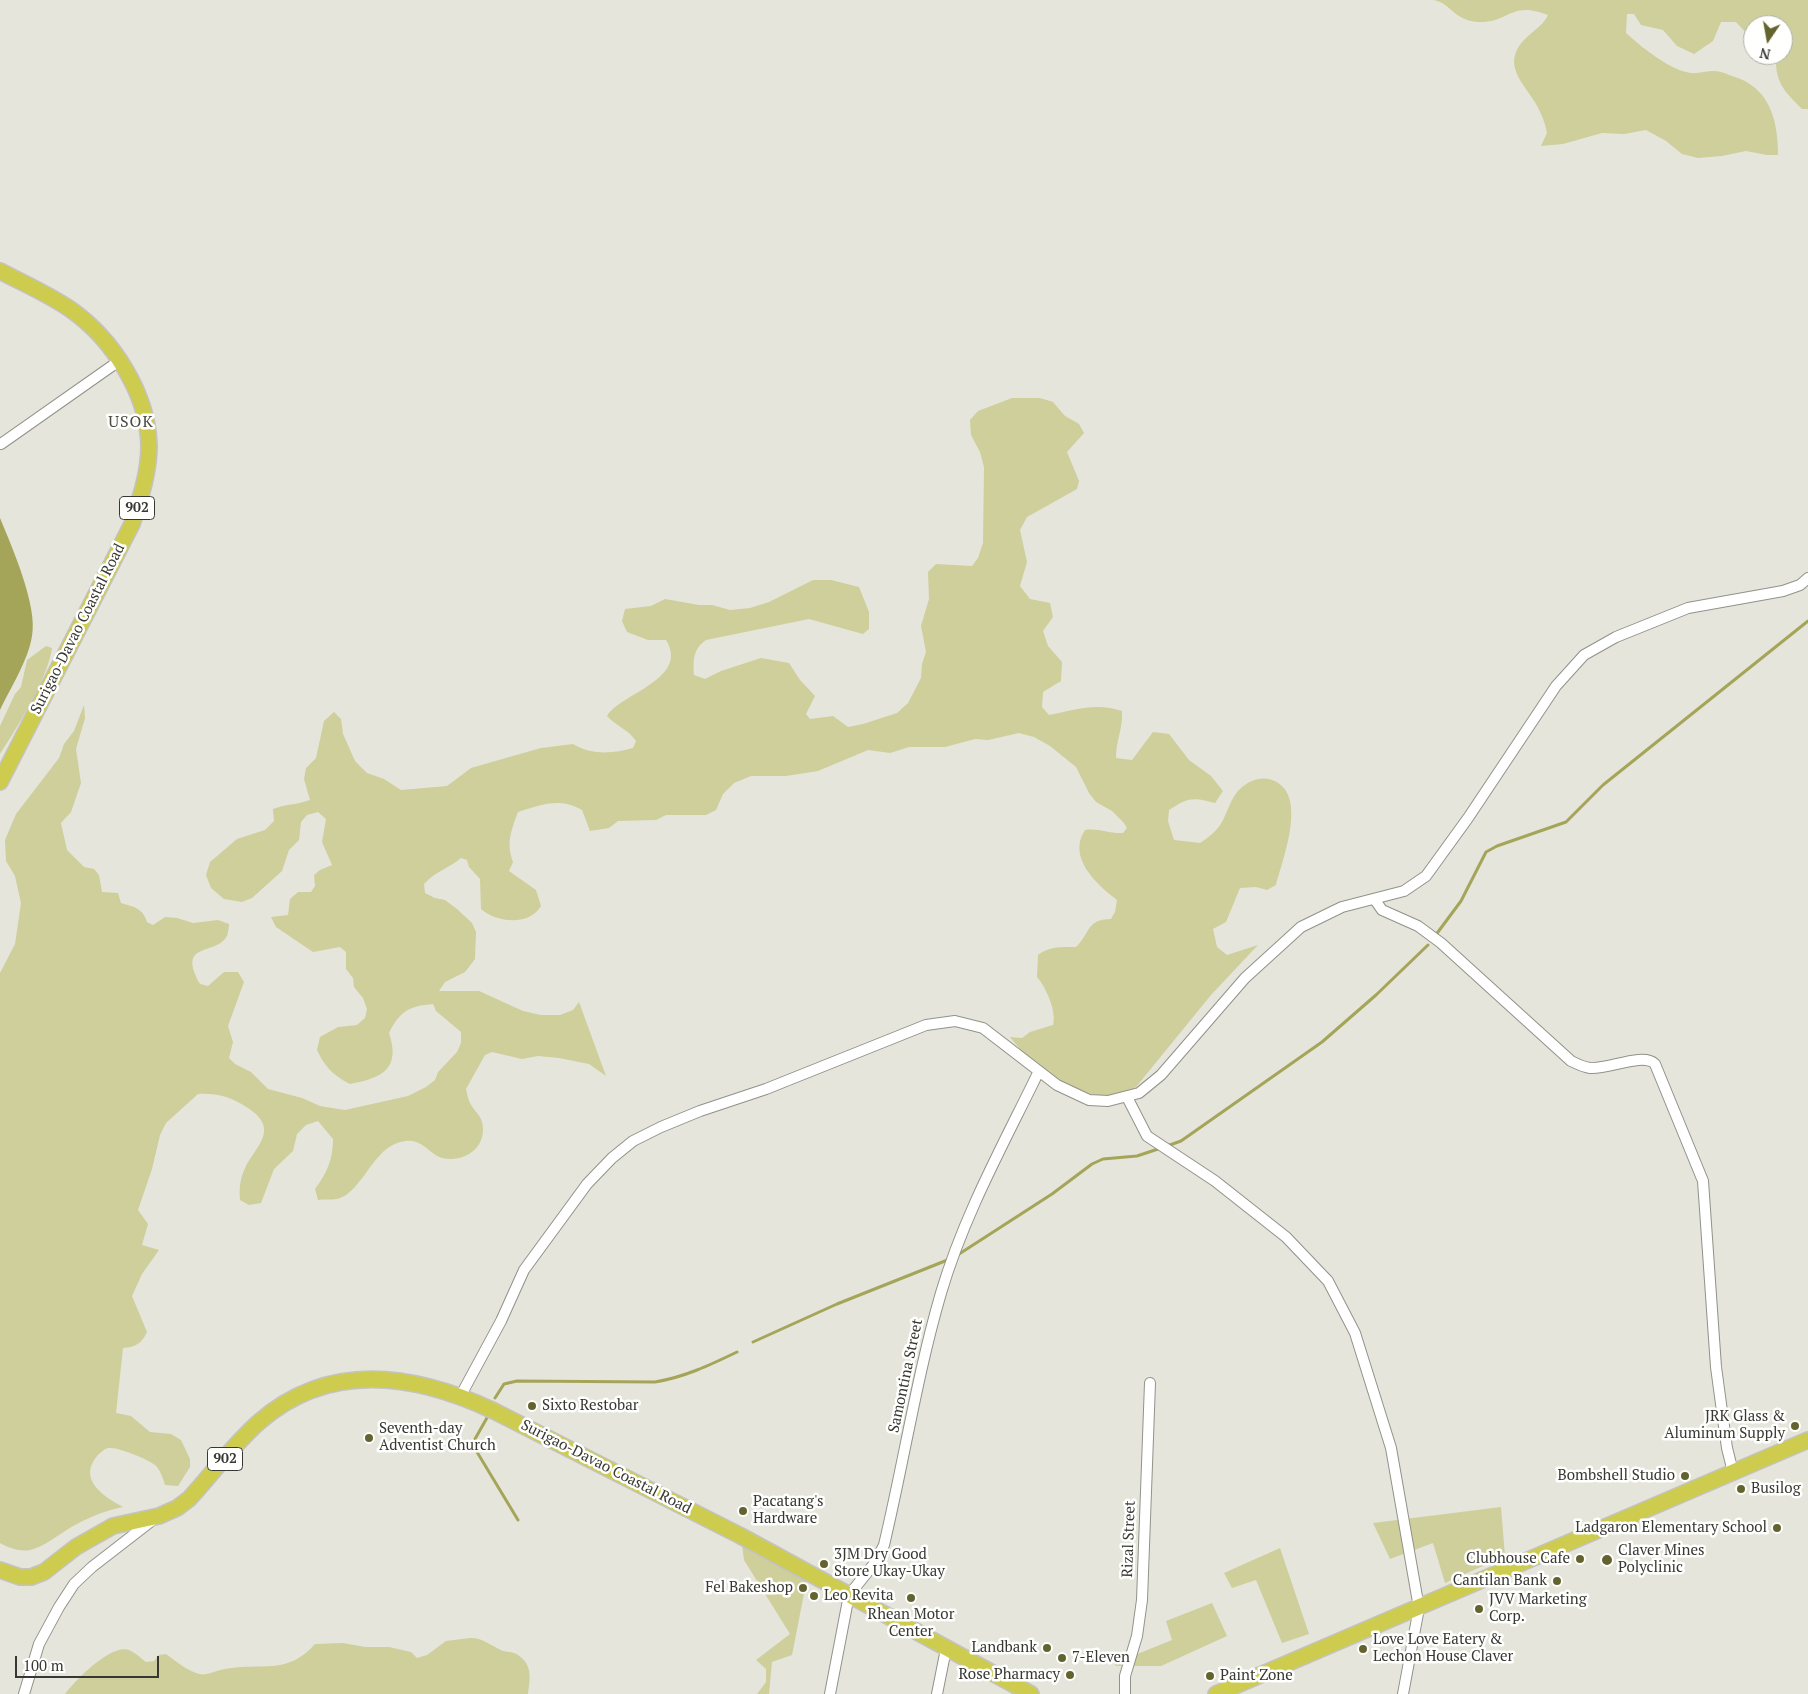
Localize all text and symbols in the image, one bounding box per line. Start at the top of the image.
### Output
north arrow [1743,15,1793,65]
text: N [1758,44,1772,65]
district label: USOK [108,412,154,432]
road number: 902 [120,496,154,520]
street label: Surigao-Davao Coastal Road [27,541,129,717]
street label: Samontina Street [885,1317,927,1435]
place label: Sixto Restobar [542,1397,639,1415]
marker: Sixto Restobar [526,1400,538,1412]
place label: JRK Glass & Aluminum Supply [1664,1408,1785,1443]
street label: Surigao-Davao Coastal Road [518,1416,694,1518]
place label: Seventh-day Adventist Church [379,1420,496,1455]
marker: JRK Glass & Aluminum Supply [1789,1420,1801,1432]
marker: Seventh-day Adventist Church [363,1432,375,1444]
road number: 902 [208,1448,242,1470]
place label: Bombshell Studio [1557,1467,1675,1485]
marker: Bombshell Studio [1679,1470,1691,1482]
place label: Busilog [1751,1480,1801,1498]
marker: Busilog [1735,1483,1747,1495]
place label: Pacatang's Hardware [753,1493,823,1528]
street label: Rizal Street [1119,1500,1139,1578]
marker: Pacatang's Hardware [737,1505,749,1517]
place label: Ladgaron Elementary School [1575,1519,1767,1537]
marker: Ladgaron Elementary School [1771,1522,1783,1534]
place label: Claver Mines Polyclinic [1618,1542,1705,1577]
place label: 3JM Dry Good Store Ukay-Ukay [834,1546,945,1581]
place label: Clubhouse Cafe [1466,1550,1570,1568]
marker: Clubhouse Cafe [1574,1553,1586,1565]
marker: Claver Mines Polyclinic [1600,1553,1614,1567]
marker: 3JM Dry Good Store Ukay-Ukay [818,1558,830,1570]
place label: Cantilan Bank [1453,1572,1547,1590]
marker: Cantilan Bank [1551,1575,1563,1587]
place label: Fel Bakeshop [705,1579,793,1597]
marker: Fel Bakeshop [797,1582,809,1594]
place label: Leo Revita [824,1587,894,1605]
marker: Leo Revita [808,1590,820,1602]
place label: JVV Marketing Corp. [1489,1591,1587,1626]
marker: Rhean Motor Center [905,1592,917,1604]
marker: JVV Marketing Corp. [1473,1603,1485,1615]
place label: Rhean Motor Center [868,1606,954,1641]
place label: Love Love Eatery & Lechon House Claver [1373,1631,1513,1666]
place label: Landbank [972,1639,1037,1657]
marker: Landbank [1041,1642,1053,1654]
marker: Love Love Eatery & Lechon House Claver [1357,1643,1369,1655]
scale bar [18,1646,161,1678]
place label: 7-Eleven [1072,1649,1130,1667]
marker: 7-Eleven [1056,1652,1068,1664]
text: 100 m [23,1655,64,1675]
place label: Rose Pharmacy [959,1666,1060,1684]
place label: Paint Zone [1220,1667,1293,1685]
marker: Rose Pharmacy [1064,1669,1076,1681]
marker: Paint Zone [1204,1670,1216,1682]

